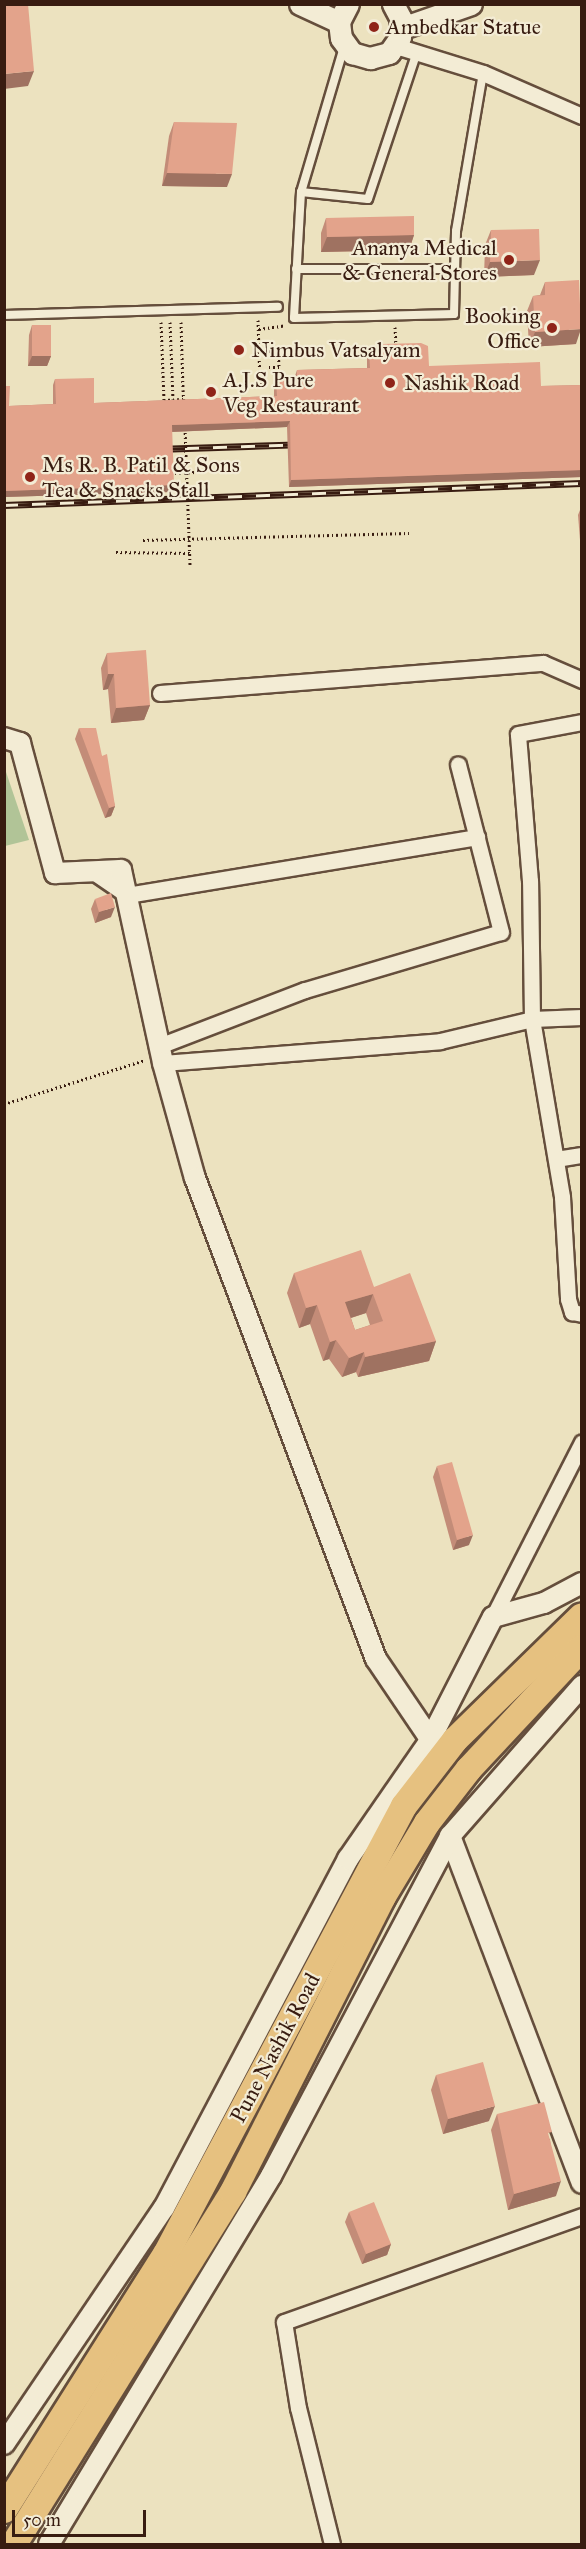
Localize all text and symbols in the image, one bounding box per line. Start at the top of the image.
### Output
place label: Ambedkar Statue [386,14,541,40]
marker: Ambedkar Statue [367,20,381,34]
place label: Ananya Medical & General Stores [342,234,497,286]
marker: Ananya Medical & General Stores [502,253,516,267]
place label: Booking Office [465,302,540,354]
marker: Booking Office [545,321,559,335]
place label: Nimbus Vatsalyam [251,337,421,363]
marker: Nimbus Vatsalyam [232,343,246,357]
place label: A.J.S Pure Veg Restaurant [223,366,359,418]
place label: Nashik Road [404,370,520,396]
marker: Nashik Road [381,374,399,392]
marker: A.J.S Pure Veg Restaurant [204,385,218,399]
place label: Ms R. B. Patil & Sons Tea & Snacks Stall [42,451,240,502]
marker: Ms R. B. Patil & Sons Tea & Snacks Stall [23,470,37,484]
street label: Pune Nashik Road [224,1969,326,2127]
scale bar [15,2498,148,2536]
text: 50 m [23,2509,61,2531]

